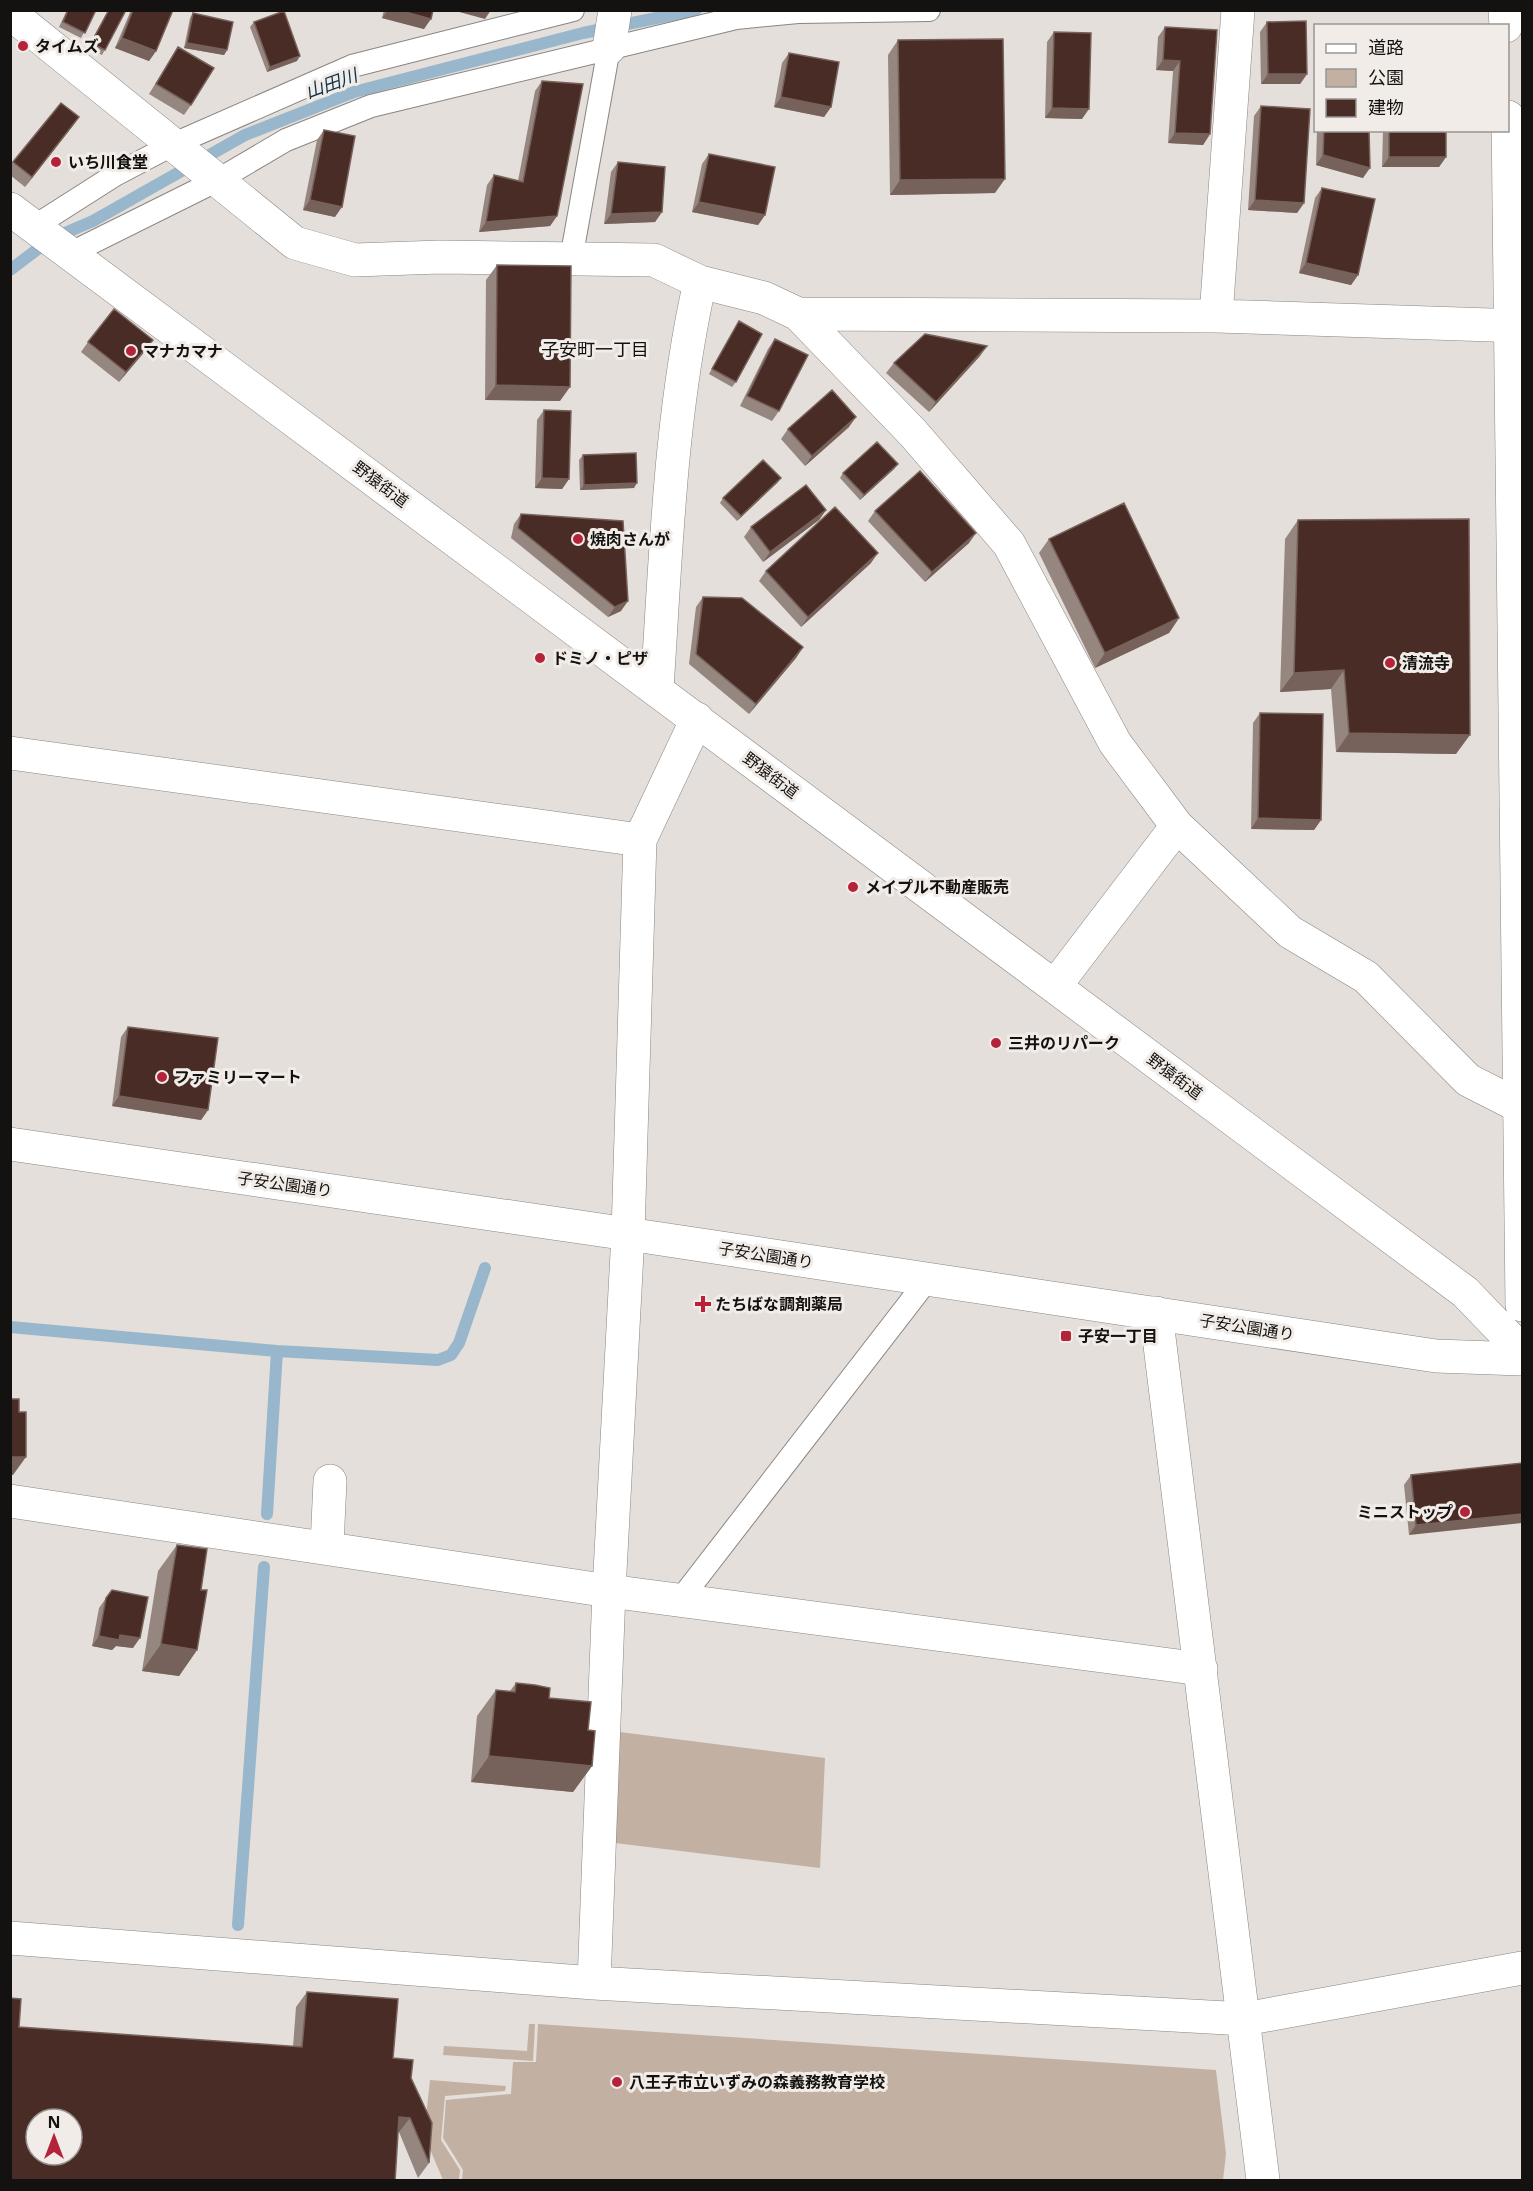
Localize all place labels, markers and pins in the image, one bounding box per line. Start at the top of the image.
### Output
place label: タイムズ [35,35,99,57]
marker: タイムズ [16,39,30,53]
place label: いち川食堂 [68,151,148,173]
marker: いち川食堂 [49,155,63,169]
place label: マナカマナ [143,340,223,362]
marker: マナカマナ [124,344,138,358]
place label: 焼肉さんが [590,528,670,550]
marker: 焼肉さんが [571,532,585,546]
place label: ドミノ・ピザ [552,647,648,669]
marker: ドミノ・ピザ [533,651,547,665]
place label: 清流寺 [1402,652,1450,674]
marker: 清流寺 [1383,656,1397,670]
place label: メイプル不動産販売 [865,876,1009,898]
marker: メイプル不動産販売 [846,880,860,894]
place label: 三井のリパーク [1008,1032,1120,1054]
marker: 三井のリパーク [989,1036,1003,1050]
place label: ファミリーマート [174,1066,302,1088]
marker: ファミリーマート [155,1070,169,1084]
place label: たちばな調剤薬局 [715,1293,843,1315]
marker: たちばな調剤薬局 [696,1297,710,1311]
place label: 子安一丁目 [1078,1325,1158,1347]
marker: 子安一丁目 [1059,1329,1073,1343]
place label: ミニストップ [1357,1501,1453,1523]
marker: ミニストップ [1458,1505,1472,1519]
place label: 八王子市立いずみの森義務教育学校 [629,2071,885,2093]
marker: 八王子市立いずみの森義務教育学校 [610,2075,624,2089]

